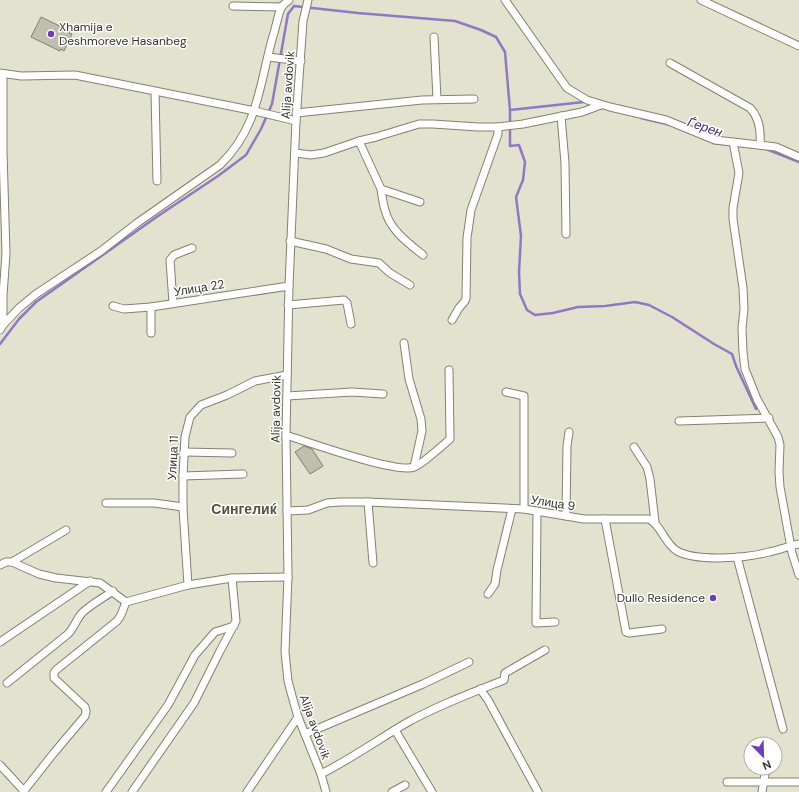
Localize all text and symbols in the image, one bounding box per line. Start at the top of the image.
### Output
place label: Xhamija e Deshmoreve Hasanbeg [59,19,187,49]
marker: Xhamija e Deshmoreve Hasanbeg [46,29,56,39]
street label: Alija avdovik [278,50,298,120]
water label: Ѓерен [685,113,725,141]
street label: Улица 22 [173,276,226,300]
street label: Alija avdovik [267,375,285,443]
street label: Улица 11 [164,435,182,481]
street label: Улица 9 [530,492,576,514]
district label: Сингелиќ [211,500,278,518]
place label: Dullo Residence [617,590,705,606]
marker: Dullo Residence [708,593,718,603]
street label: Alija avdovik [296,692,334,762]
north arrow [743,736,783,776]
text: N [760,757,773,773]

